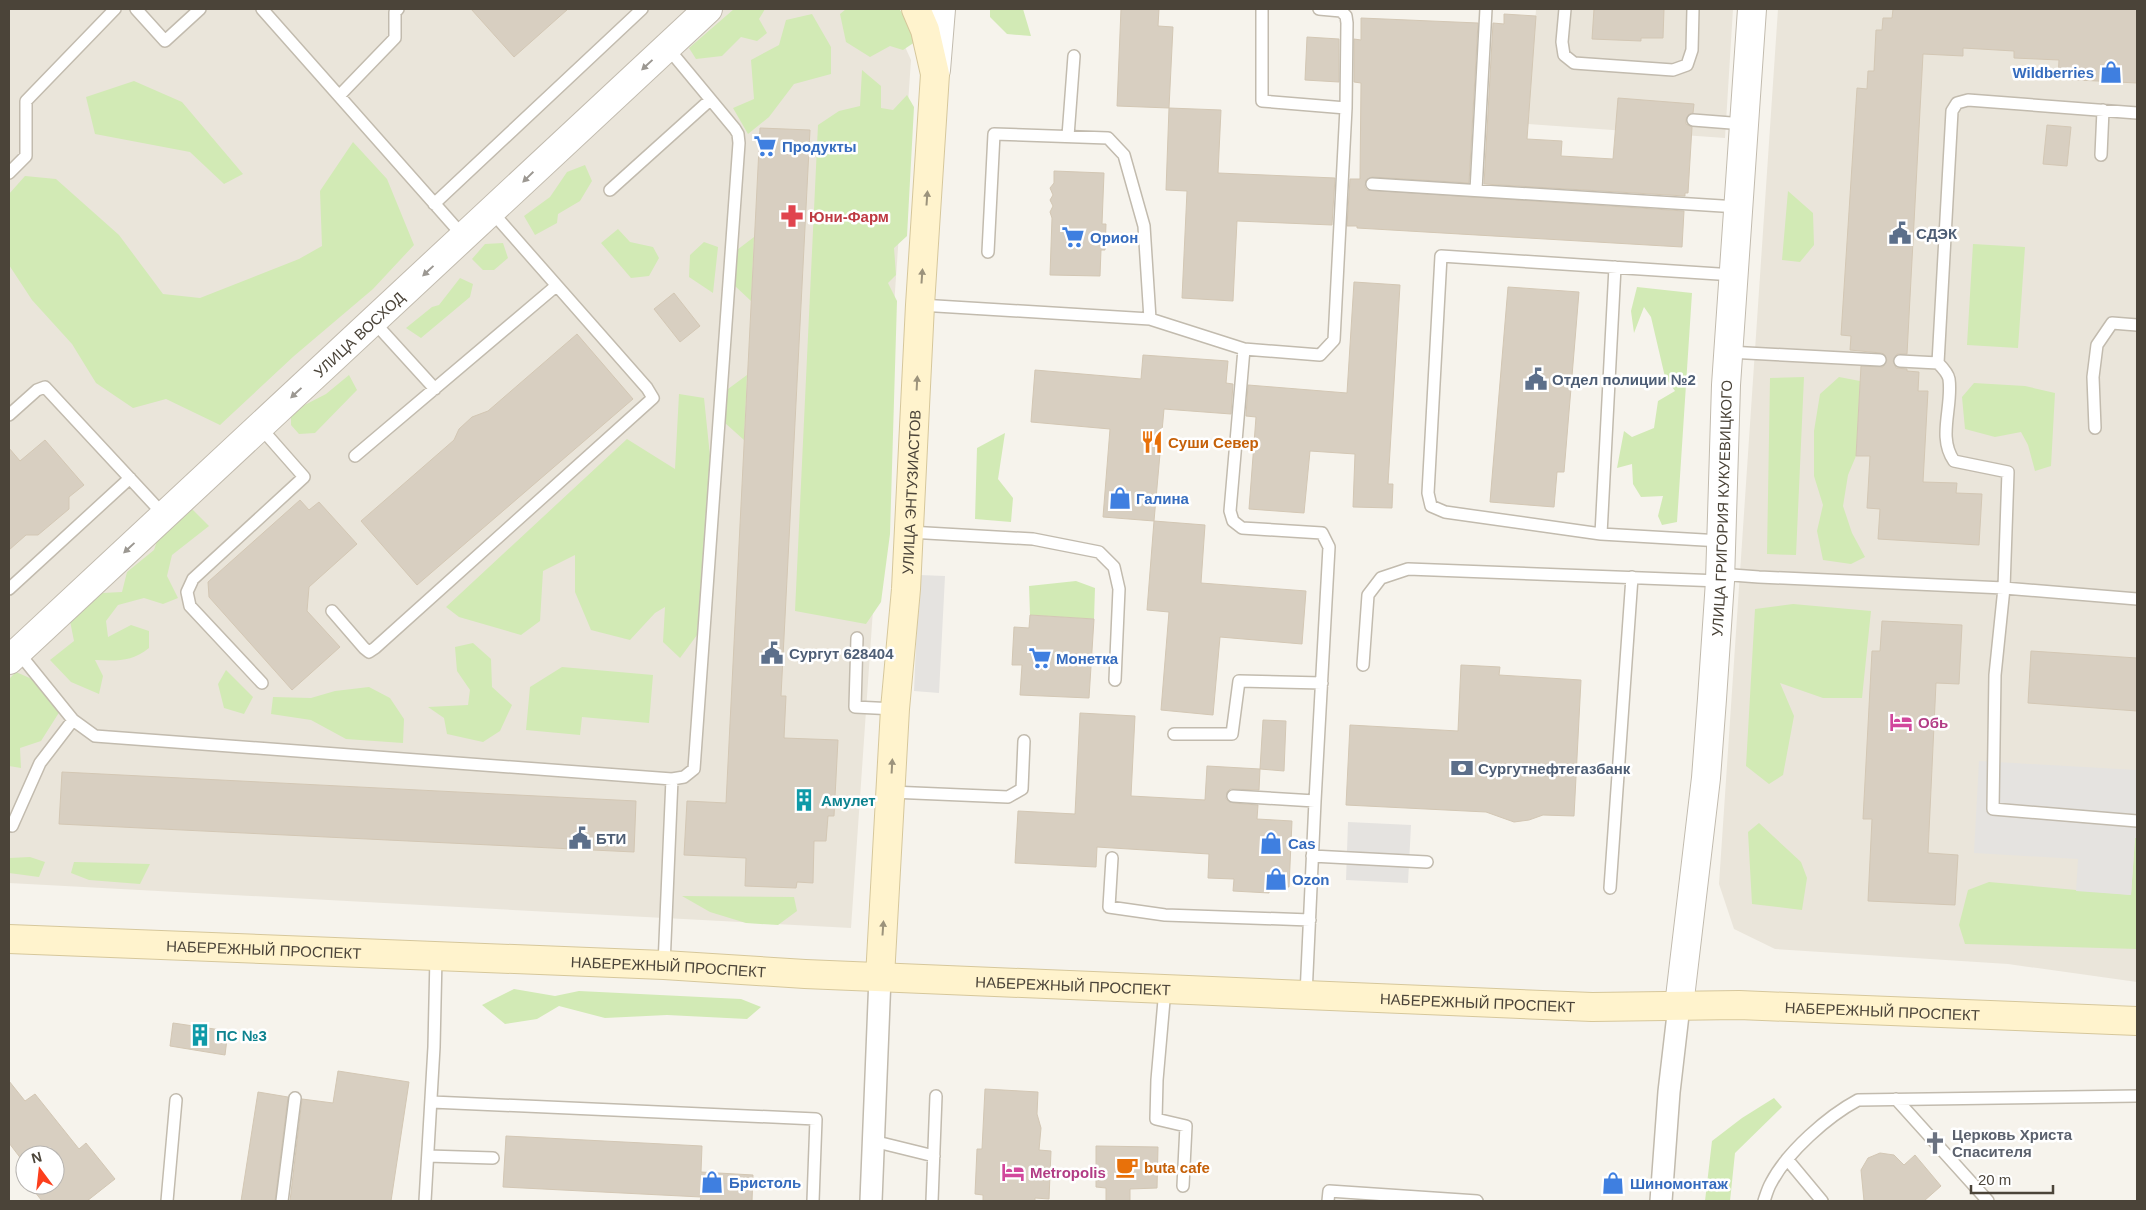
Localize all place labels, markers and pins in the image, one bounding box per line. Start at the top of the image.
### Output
shop icon: Wildberries [2098,59,2124,85]
place label: Wildberries [2012,64,2094,81]
supermarket icon: Продукты [752,133,778,159]
place label: Продукты [782,138,857,155]
pharmacy icon: Юни-Фарм [779,203,805,229]
place label: Юни-Фарм [809,208,889,225]
public building icon: СДЭК [1887,220,1913,246]
supermarket icon: Орион [1060,224,1086,250]
place label: СДЭК [1916,225,1958,242]
place label: Орион [1090,229,1138,246]
public building icon: Отдел полиции №2 [1523,366,1549,392]
place label: Отдел полиции №2 [1552,371,1696,388]
restaurant icon: Суши Север [1139,429,1165,455]
place label: Суши Север [1168,434,1259,451]
shop icon: Галина [1107,485,1133,511]
place label: Галина [1136,490,1189,507]
public building icon: Сургут 628404 [759,640,785,666]
place label: Сургут 628404 [789,645,894,662]
supermarket icon: Монетка [1027,645,1053,671]
place label: Монетка [1056,650,1119,667]
hotel icon: Обь [1888,709,1914,735]
place label: Обь [1918,714,1948,731]
bank icon: Сургутнефтегазбанк [1449,755,1475,781]
place label: Сургутнефтегазбанк [1478,760,1631,777]
building icon: Амулет [791,787,817,813]
place label: Амулет [821,792,876,809]
public building icon: БТИ [567,825,593,851]
place label: БТИ [596,830,626,847]
shop icon: Cas [1258,830,1284,856]
place label: Cas [1288,835,1316,852]
shop icon: Ozon [1263,866,1289,892]
place label: Ozon [1292,871,1330,888]
building icon: ПС №3 [187,1022,213,1048]
place label: ПС №3 [216,1027,267,1044]
place label: Церковь Христа Спасителя [1952,1126,2073,1160]
church icon: Церковь Христа Спасителя [1922,1130,1948,1156]
cafe icon: buta cafe [1114,1154,1140,1180]
hotel icon: Metropolis [1000,1159,1026,1185]
place label: buta cafe [1144,1159,1210,1176]
place label: Metropolis [1030,1164,1106,1181]
shop icon: Бристоль [699,1169,725,1195]
shop icon: Шиномонтаж [1600,1170,1626,1196]
place label: Бристоль [729,1174,801,1191]
place label: Шиномонтаж [1630,1175,1728,1192]

